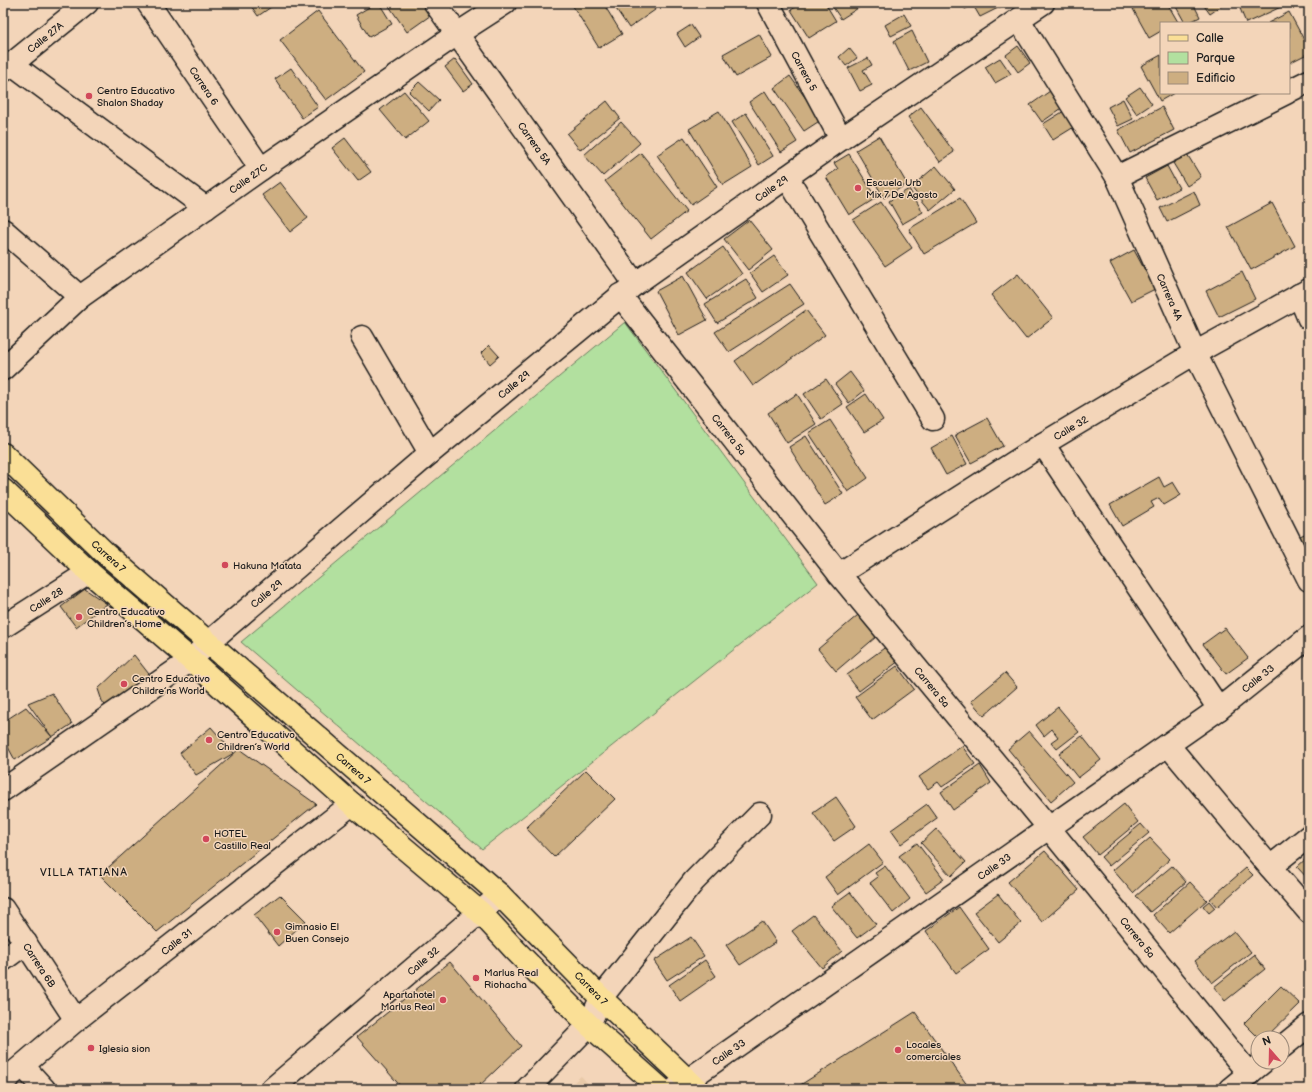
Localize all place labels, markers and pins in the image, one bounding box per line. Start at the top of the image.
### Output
place label: Centro Educativo Shalon Shaday [97,85,175,109]
marker: Centro Educativo Shalon Shaday [84,91,94,101]
place label: Escuela Urb Mix 7 De Agosto [866,177,938,201]
marker: Escuela Urb Mix 7 De Agosto [853,183,863,193]
marker: Hakuna Matata [220,560,230,570]
place label: Hakuna Matata [233,560,302,572]
place label: Centro Educativo Children´s Home [87,606,165,630]
marker: Centro Educativo Children´s Home [74,612,84,622]
place label: Centro Educativo Childre´ns World [132,673,210,697]
marker: Centro Educativo Childre´ns World [119,679,129,689]
place label: Centro Educativo Children´s World [217,729,295,753]
marker: Centro Educativo Children´s World [204,735,214,745]
place label: HOTEL Castillo Real [214,828,271,852]
marker: HOTEL Castillo Real [201,834,211,844]
place label: Gimnasio El Buen Consejo [285,921,349,945]
marker: Gimnasio El Buen Consejo [272,927,282,937]
place label: Marlus Real Riohacha [484,967,538,991]
marker: Marlus Real Riohacha [471,973,481,983]
place label: Apartahotel Marlus Real [381,989,435,1013]
marker: Apartahotel Marlus Real [438,995,448,1005]
place label: Locales comerciales [906,1039,961,1063]
marker: Iglesia sion [86,1043,96,1053]
place label: Iglesia sion [99,1043,151,1055]
marker: Locales comerciales [893,1045,903,1055]

